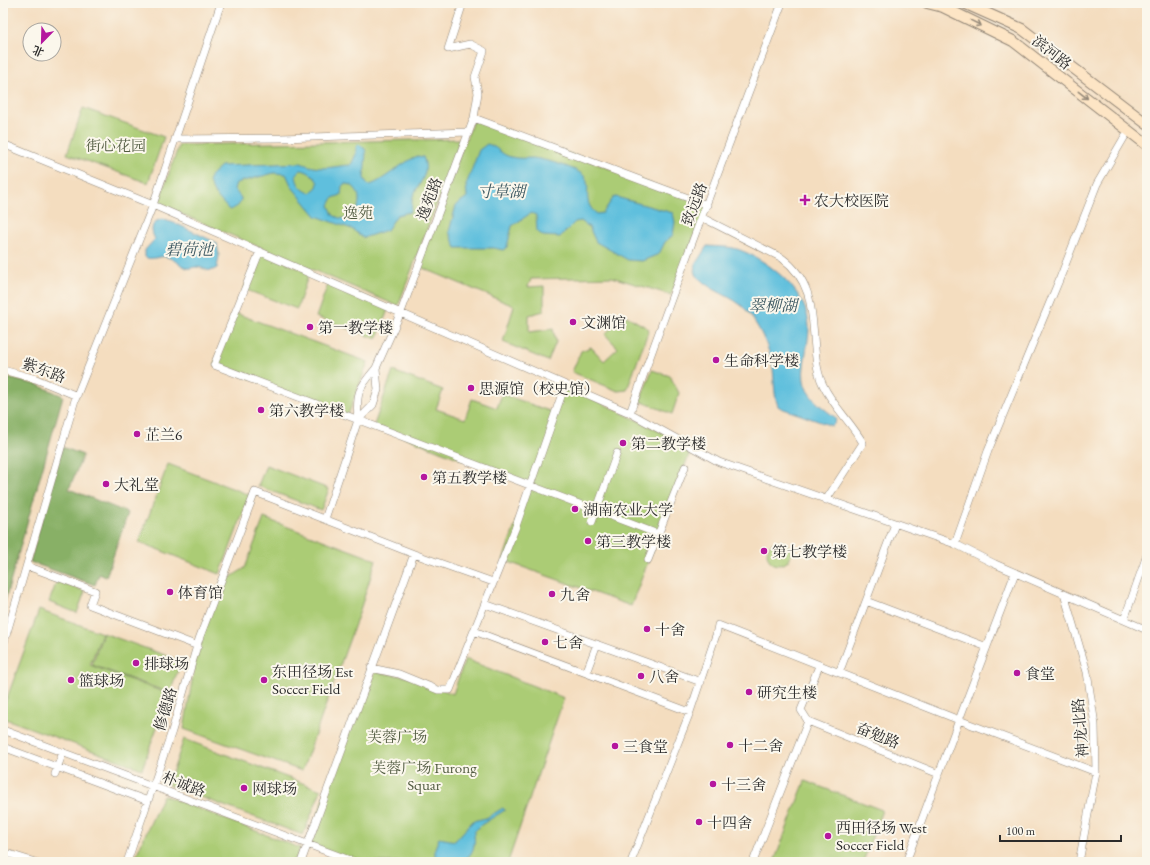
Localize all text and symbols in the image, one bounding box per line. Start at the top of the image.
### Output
one-way arrow [969,20,981,27]
north arrow [22,22,62,62]
street label: 滨河路 [1028,31,1076,73]
text: 北 [30,43,46,60]
one-way arrow [1077,91,1088,99]
park label: 街心花园 [86,136,146,155]
street label: 逸苑路 [412,175,446,223]
street label: 致远路 [677,180,711,228]
water label: 寸草湖 [477,181,528,202]
place label: 农大校医院 [814,191,889,210]
marker: 农大校医院 [799,194,811,206]
park label: 逸苑 [343,203,373,222]
water label: 碧荷池 [165,239,215,260]
water label: 翠柳湖 [749,295,800,316]
place label: 文渊馆 [581,313,626,332]
marker: 文渊馆 [568,317,578,327]
place label: 第一教学楼 [318,318,393,337]
marker: 第一教学楼 [305,322,315,332]
place label: 生命科学楼 [724,351,799,370]
street label: 紫东路 [20,353,68,387]
marker: 生命科学楼 [711,355,721,365]
place label: 思源馆（校史馆） [479,379,599,398]
marker: 思源馆（校史馆） [466,383,476,393]
place label: 第六教学楼 [269,401,344,420]
marker: 第六教学楼 [256,405,266,415]
place label: 芷兰6 [145,425,182,444]
marker: 芷兰6 [132,429,142,439]
place label: 第二教学楼 [631,434,706,453]
marker: 第二教学楼 [618,438,628,448]
place label: 第五教学楼 [432,468,507,487]
marker: 第五教学楼 [419,472,429,482]
place label: 大礼堂 [114,475,159,494]
marker: 大礼堂 [101,479,111,489]
place label: 湖南农业大学 [583,500,673,519]
marker: 湖南农业大学 [570,504,580,514]
place label: 第三教学楼 [596,532,671,551]
marker: 第三教学楼 [583,536,593,546]
place label: 第七教学楼 [772,542,847,561]
marker: 第七教学楼 [759,546,769,556]
place label: 体育馆 [178,583,223,602]
place label: 九舍 [560,585,590,604]
marker: 体育馆 [165,587,175,597]
marker: 九舍 [547,589,557,599]
place label: 十舍 [655,620,685,639]
marker: 十舍 [642,624,652,634]
place label: 七舍 [553,633,583,652]
marker: 七舍 [540,637,550,647]
place label: 排球场 [144,654,189,673]
marker: 排球场 [131,658,141,668]
place label: 东田径场 Est Soccer Field [272,662,353,698]
place label: 食堂 [1025,664,1055,683]
place label: 八舍 [649,667,679,686]
marker: 食堂 [1012,668,1022,678]
place label: 篮球场 [79,671,124,690]
marker: 八舍 [636,671,646,681]
marker: 篮球场 [66,675,76,685]
marker: 东田径场 Est Soccer Field [259,675,269,685]
place label: 研究生楼 [757,683,817,702]
street label: 修德路 [149,685,181,733]
marker: 研究生楼 [744,687,754,697]
street label: 神龙北路 [1068,697,1092,759]
street label: 奋勉路 [854,718,902,752]
park label: 芙蓉广场 [367,727,427,746]
place label: 十二舍 [738,736,783,755]
place label: 三食堂 [623,737,668,756]
marker: 十二舍 [725,740,735,750]
marker: 三食堂 [610,741,620,751]
park label: 芙蓉广场 Furong Squar [371,758,477,794]
street label: 朴诚路 [160,767,208,801]
place label: 十三舍 [721,775,766,794]
place label: 网球场 [252,779,297,798]
marker: 十三舍 [708,779,718,789]
marker: 网球场 [239,783,249,793]
place label: 十四舍 [707,813,752,832]
marker: 十四舍 [694,817,704,827]
scale bar [1000,817,1121,843]
place label: 西田径场 West Soccer Field [836,818,927,854]
text: 100 m [1006,823,1036,839]
marker: 西田径场 West Soccer Field [823,831,833,841]

